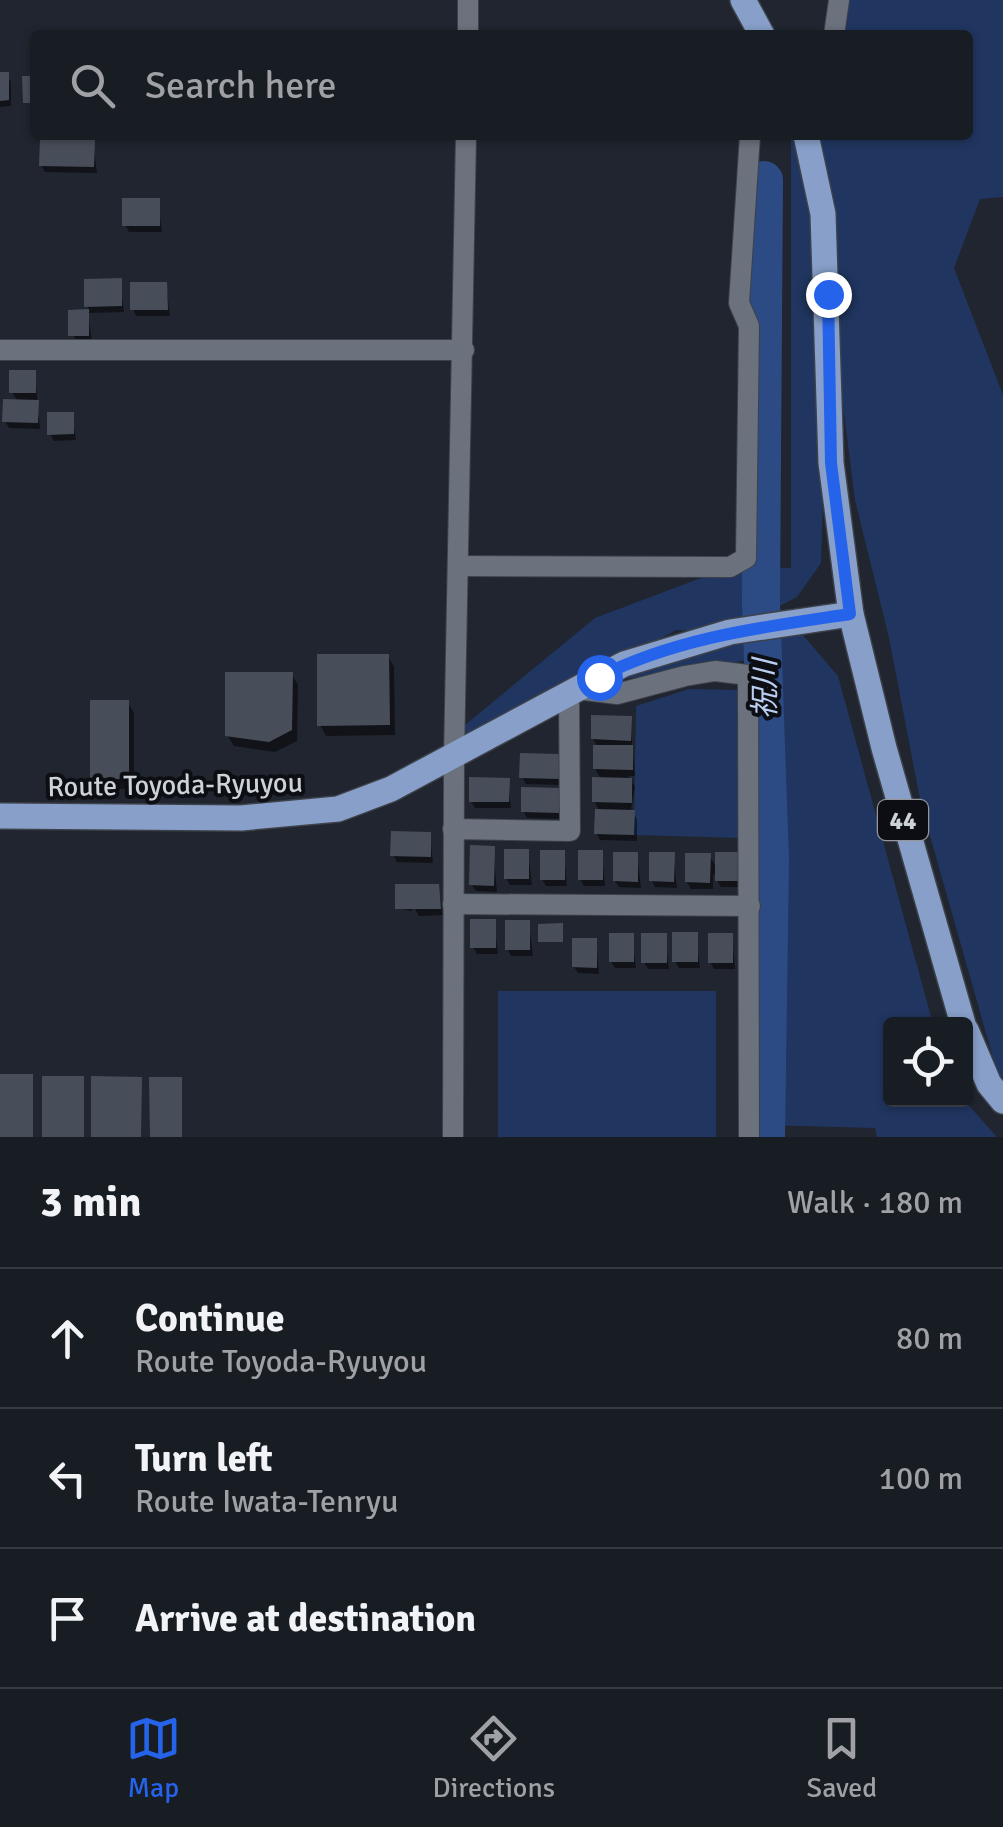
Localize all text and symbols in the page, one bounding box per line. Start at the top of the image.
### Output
search box [30,30,973,140]
icon: search [65,58,120,113]
text: Search here [145,62,337,109]
route end [806,272,852,318]
route start [577,655,623,701]
water label: 祝川 [747,656,784,719]
street label: Route Toyoda-Ryuyou [47,766,303,804]
road number: 44 [878,800,928,840]
map controls [883,1017,973,1107]
button: locate [883,1017,973,1107]
text: 3 min [40,1177,141,1228]
text: Walk · 180 m [787,1183,963,1222]
text: Continue [135,1295,285,1342]
icon: ahead [40,1311,95,1366]
text: 80 m [896,1319,963,1358]
text: Route Toyoda-Ryuyou [135,1342,427,1381]
text: Turn left [135,1435,273,1482]
icon: left [40,1451,95,1506]
text: 100 m [879,1459,963,1498]
text: Route Iwata-Tenryu [135,1482,399,1521]
icon: arrive [40,1591,95,1646]
text: Arrive at destination [135,1595,476,1642]
tab: Map [126,1711,181,1805]
tab: Directions [433,1711,555,1805]
tab: Saved [807,1711,877,1805]

